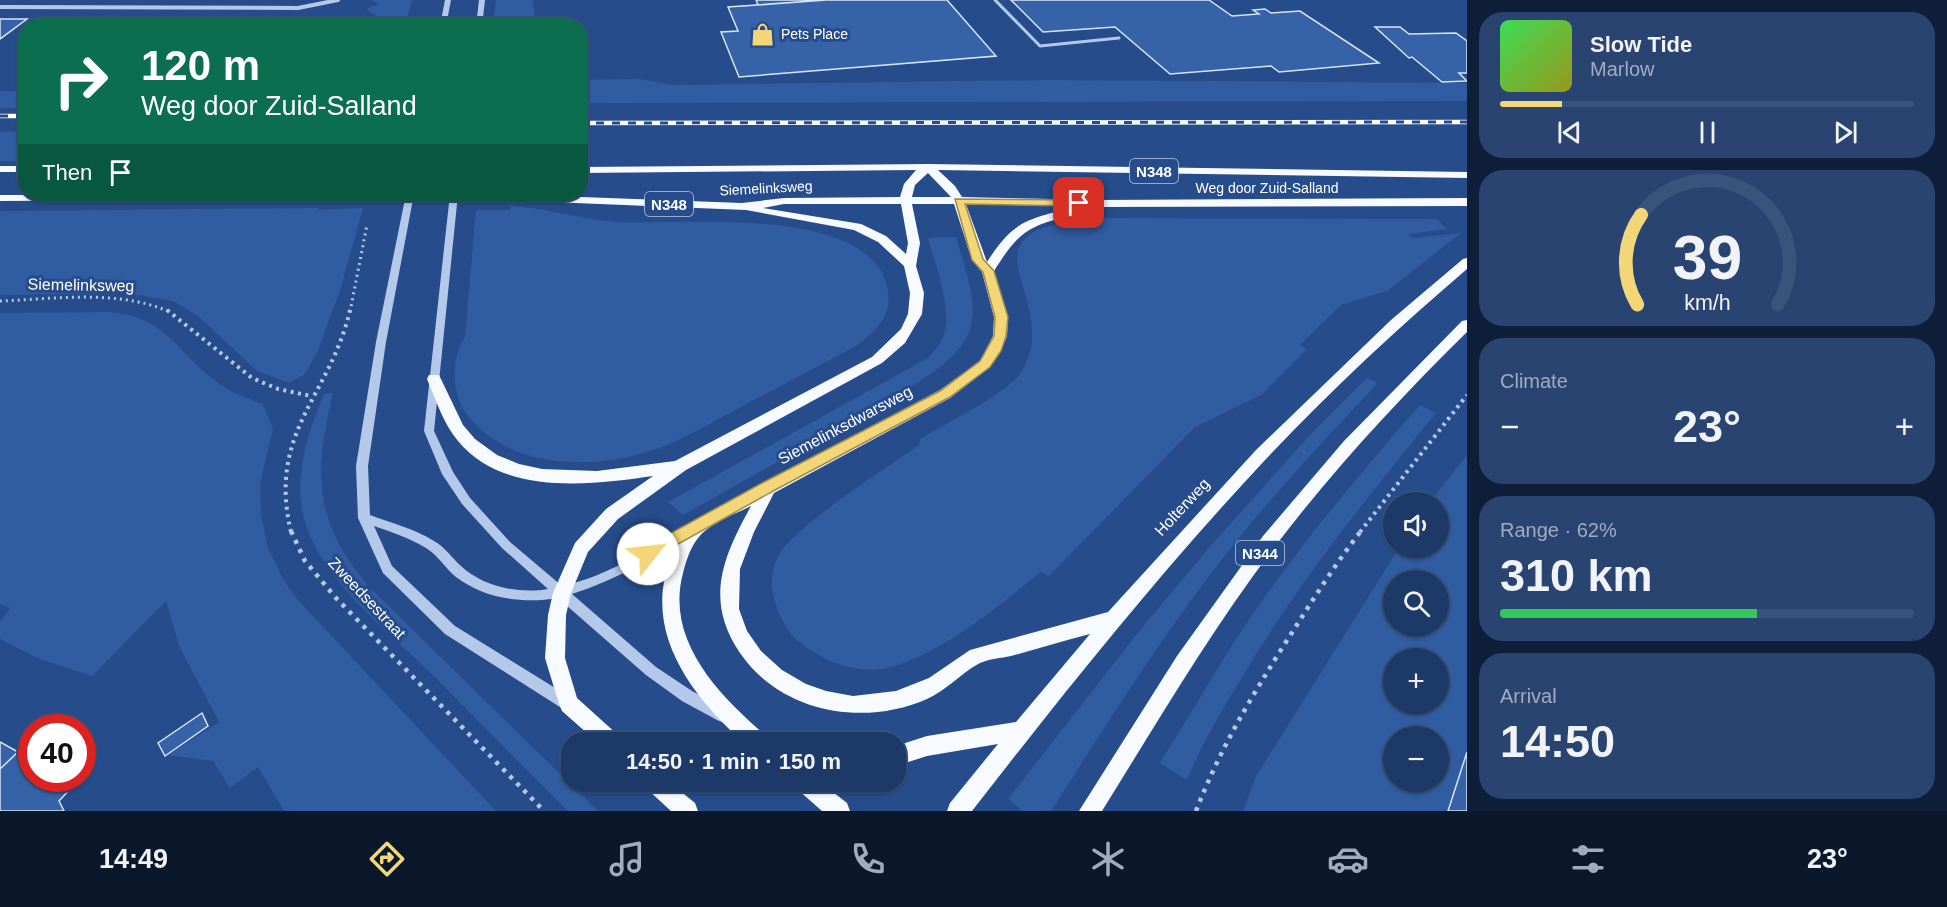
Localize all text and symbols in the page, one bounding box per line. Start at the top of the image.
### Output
shop icon: Pets Place [750,21,776,47]
place label: Pets Place [781,26,848,42]
text: Slow Tide [1590,32,1692,57]
icon: right [42,42,120,120]
text: 120 m [141,42,260,89]
text: Marlow [1590,58,1654,80]
text: Weg door Zuid-Salland [141,91,417,121]
icon: previous [1553,116,1586,149]
icon: pause [1691,116,1724,149]
icon: next [1829,116,1862,149]
icon: arrive [104,156,137,189]
road number: N348 [1130,159,1178,183]
text: Then [42,160,92,185]
pin [1053,177,1104,228]
street label: Siemelinksweg [719,178,813,198]
street label: Weg door Zuid-Salland [1196,180,1338,196]
icon: arrive [1062,186,1095,219]
road number: N348 [645,192,693,216]
text: 39 [1672,223,1742,292]
street label: Siemelinksweg [28,276,134,294]
text: km/h [1684,291,1730,315]
text: Climate [1500,370,1568,392]
street label: Siemelinksdwarsweg [775,382,915,468]
text: 23° [1673,401,1741,452]
text: − [1500,408,1519,445]
text: + [1895,408,1914,445]
street label: Holterweg [1151,475,1213,539]
map controls [1383,492,1449,792]
button: sound [1383,492,1449,558]
text: Range · 62% [1500,519,1617,541]
position arrow [616,522,680,586]
road number: N344 [1236,541,1284,565]
text: 310 km [1500,550,1653,601]
street label: Zweedsestraat [325,554,409,643]
button: search [1383,570,1449,636]
button: + [1383,648,1449,714]
text: Arrival [1500,685,1557,707]
speed limit sign: 40 [18,714,96,792]
text: 14:50 [1500,716,1615,767]
button: − [1383,726,1449,792]
text: 14:50 · 1 min · 150 m [626,749,841,774]
icon: directions [366,838,408,880]
icon: music [606,838,648,880]
icon: phone [847,838,889,880]
icon: climate [1087,838,1129,880]
icon: car [1327,838,1369,880]
icon: filters [1567,838,1609,880]
text: 14:49 [99,844,168,874]
text: 23° [1807,844,1848,874]

